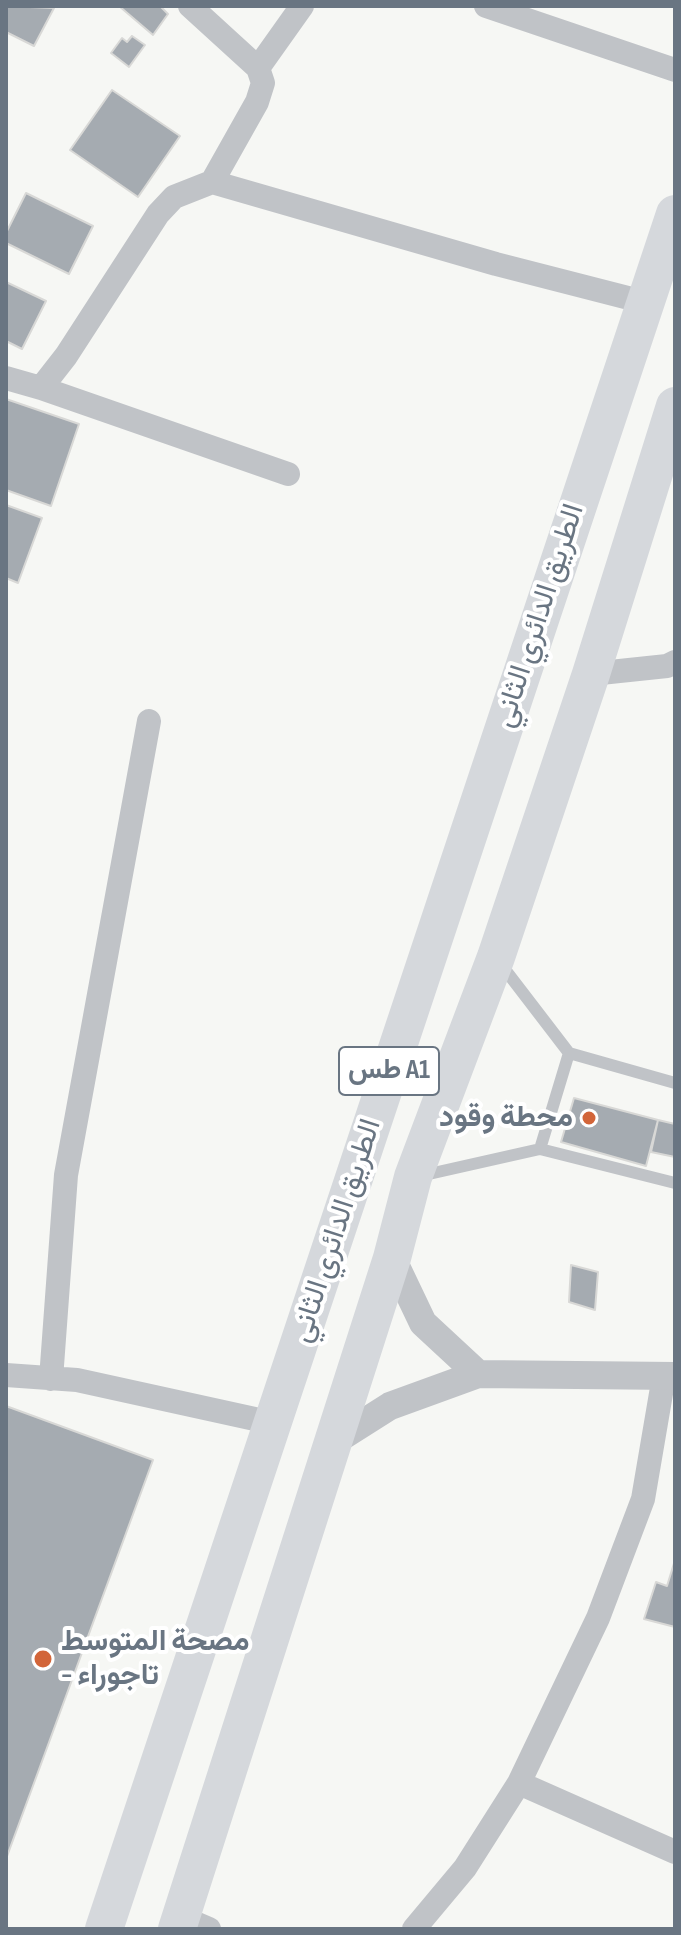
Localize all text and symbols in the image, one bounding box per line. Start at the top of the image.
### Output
street label: الطريق الدائري الثاني [487,500,593,732]
road number: طس A1 [339,1047,439,1095]
place label: محطة وقود [439,1100,573,1136]
marker: محطة وقود [580,1109,598,1127]
street label: الطريق الدائري الثاني [284,1115,390,1347]
place label: مصحة المتوسط - تاجوراء [61,1624,250,1694]
marker: مصحة المتوسط - تاجوراء [32,1648,54,1670]

